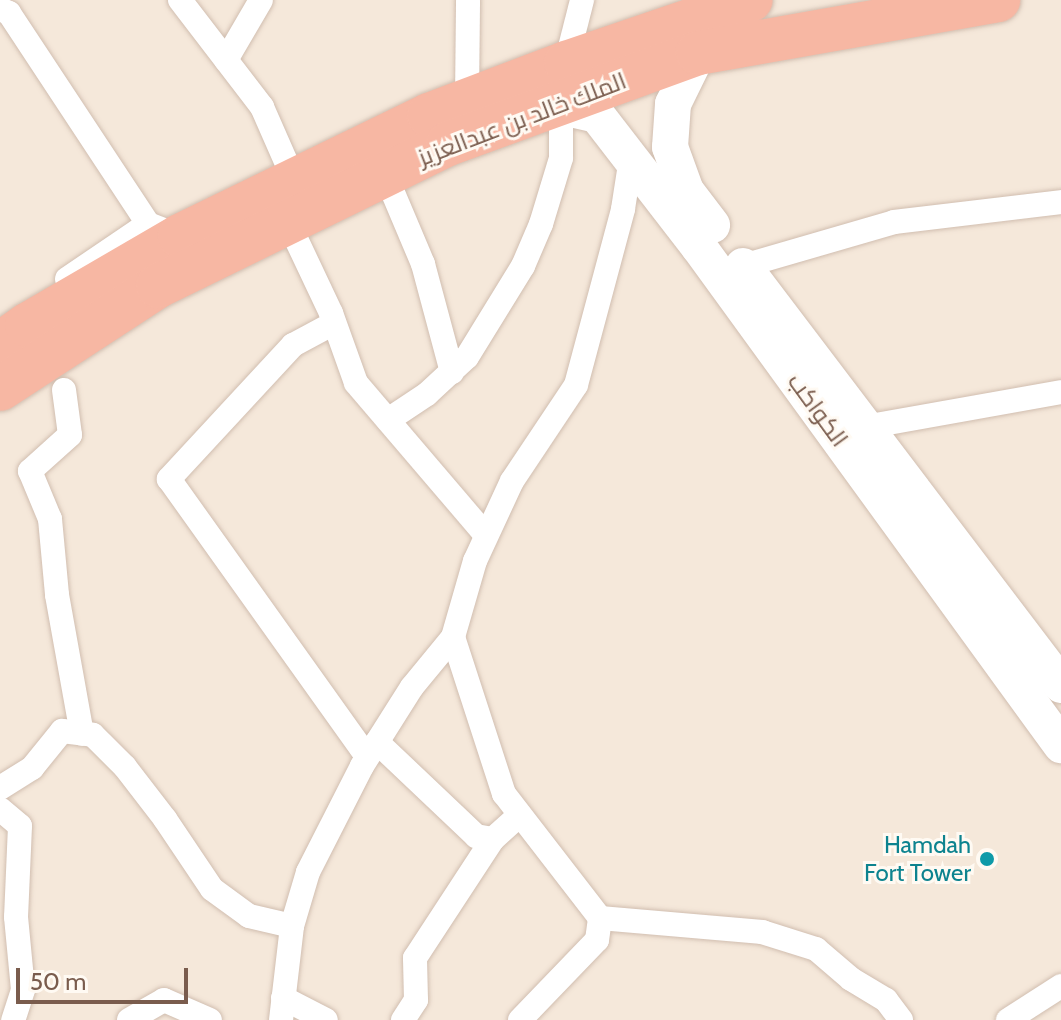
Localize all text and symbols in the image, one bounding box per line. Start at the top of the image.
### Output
street label: الملك خالد بن عبدالعزيز [414,66,630,172]
street label: الكواكب [782,368,854,452]
place label: Hamdah Fort Tower [864,831,971,887]
marker: Hamdah Fort Tower [978,850,996,868]
scale bar [20,952,192,1002]
text: 50 m [30,967,86,996]

